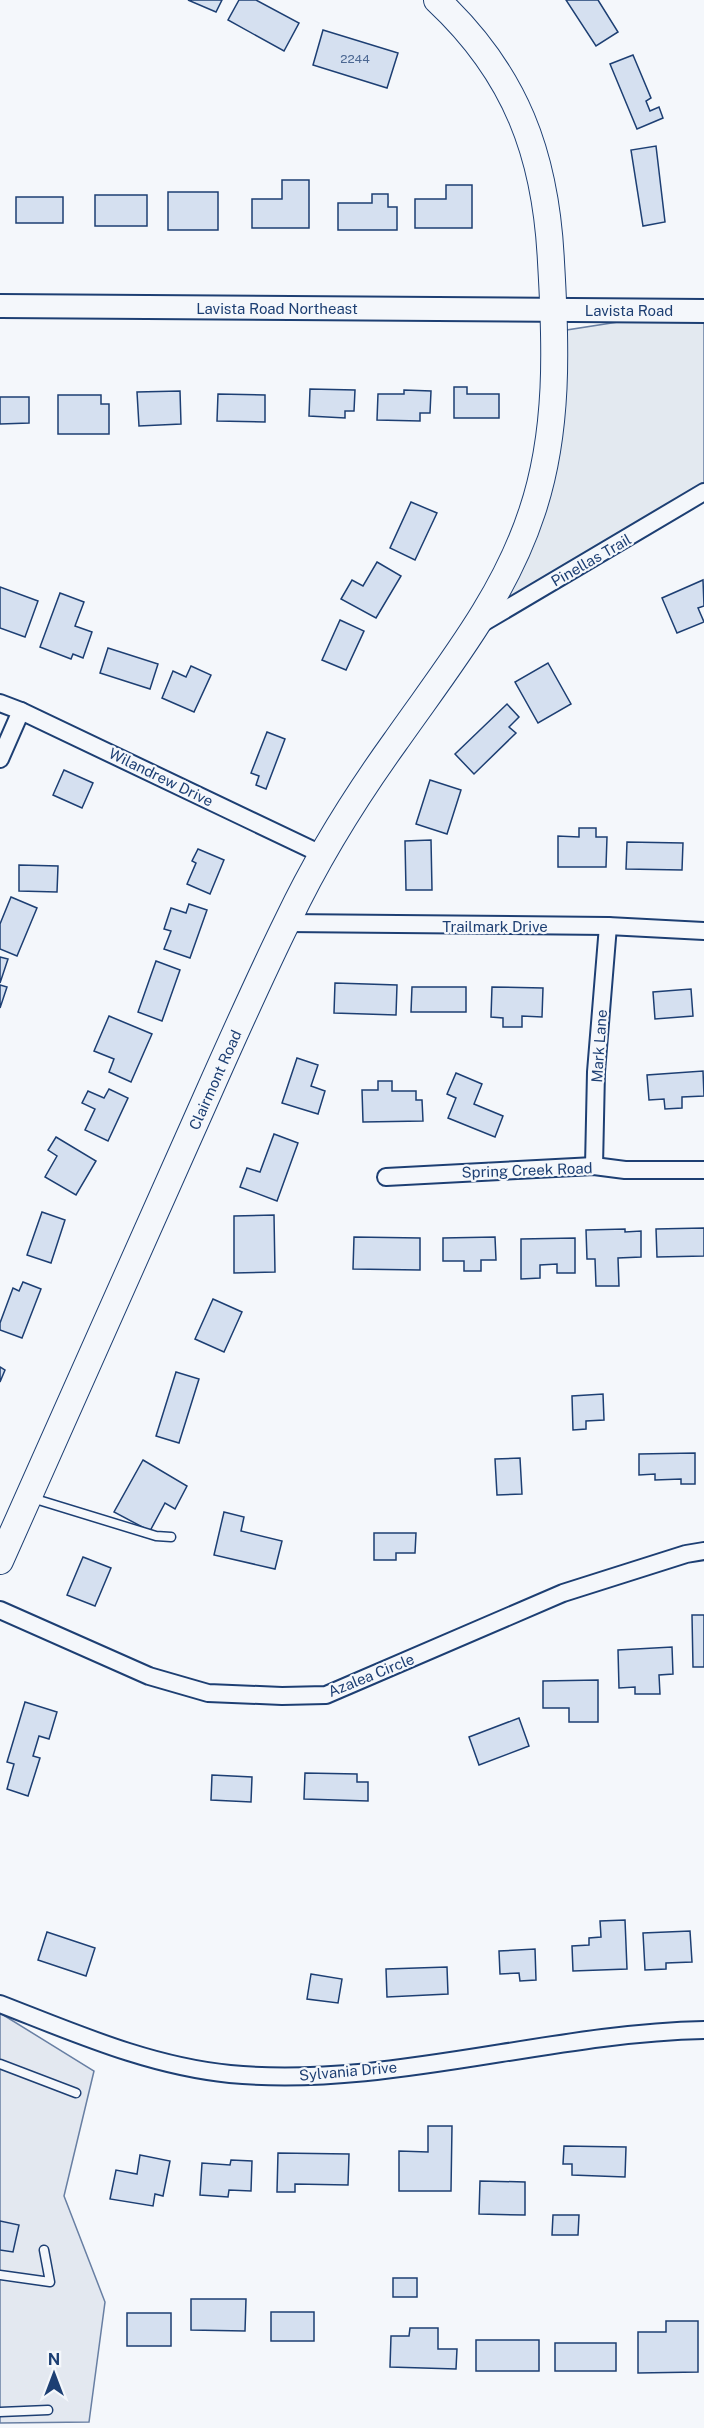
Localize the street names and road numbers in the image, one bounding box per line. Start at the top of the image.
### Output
street label: Lavista Road Northeast [196,300,358,317]
street label: Lavista Road [585,302,673,319]
street label: Pinellas Trail [548,530,634,590]
street label: Wilandrew Drive [106,744,216,810]
street label: Trailmark Drive [442,918,548,935]
street label: Mark Lane [588,1009,610,1083]
street label: Clairmont Road [185,1027,245,1133]
street label: Spring Creek Road [461,1159,593,1181]
street label: Azalea Circle [325,1650,417,1700]
street label: Sylvania Drive [298,2058,398,2084]

